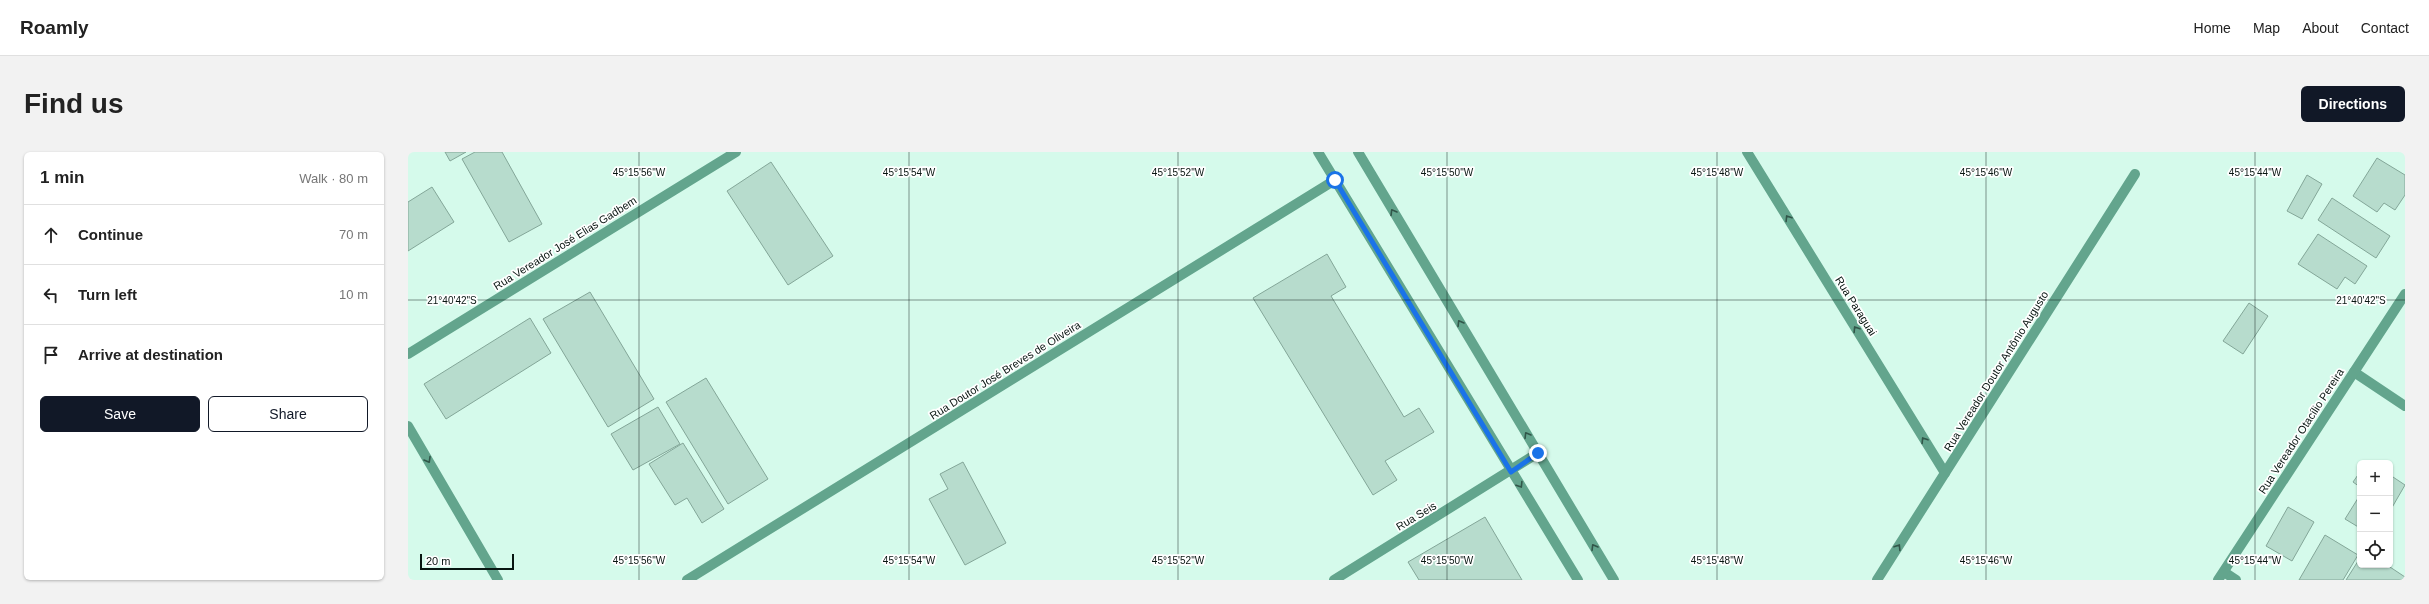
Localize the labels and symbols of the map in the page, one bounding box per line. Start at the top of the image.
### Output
text: 45°15'56"W [613,167,666,178]
text: 45°15'54"W [883,167,936,178]
text: 45°15'52"W [1152,167,1205,178]
text: 45°15'50"W [1421,167,1474,178]
text: 45°15'48"W [1691,167,1744,178]
text: 45°15'46"W [1960,167,2013,178]
text: 45°15'44"W [2229,167,2282,178]
route start [1326,171,1344,189]
street label: Rua Vereador José Elias Gadbem [491,194,639,292]
one-way arrow [1391,209,1398,216]
one-way arrow [1785,215,1793,222]
street label: Rua Paraguai [1833,274,1879,338]
street label: Rua Vereador Doutor Antônio Augusto [1941,289,2051,453]
text: 21°40'42"S [427,295,477,306]
text: 21°40'42"S [2336,295,2386,306]
street label: Rua Doutor José Breves de Oliveira [927,318,1083,422]
one-way arrow [1458,320,1465,327]
one-way arrow [1854,326,1861,333]
street label: Rua Vereador Otacílio Pereira [2256,365,2346,496]
one-way arrow [1524,432,1532,439]
one-way arrow [1922,437,1929,444]
route end [1529,444,1547,462]
one-way arrow [423,456,430,463]
one-way arrow [1515,481,1522,488]
street label: Rua Seis [1394,499,1439,533]
one-way arrow [1591,544,1598,551]
one-way arrow [1893,544,1901,551]
scale bar [420,552,514,571]
text: 45°15'56"W [613,555,666,566]
text: 45°15'54"W [883,555,936,566]
text: 45°15'52"W [1152,555,1205,566]
text: 45°15'50"W [1421,555,1474,566]
text: 45°15'48"W [1691,555,1744,566]
text: 45°15'46"W [1960,555,2013,566]
text: 45°15'44"W [2229,555,2282,566]

